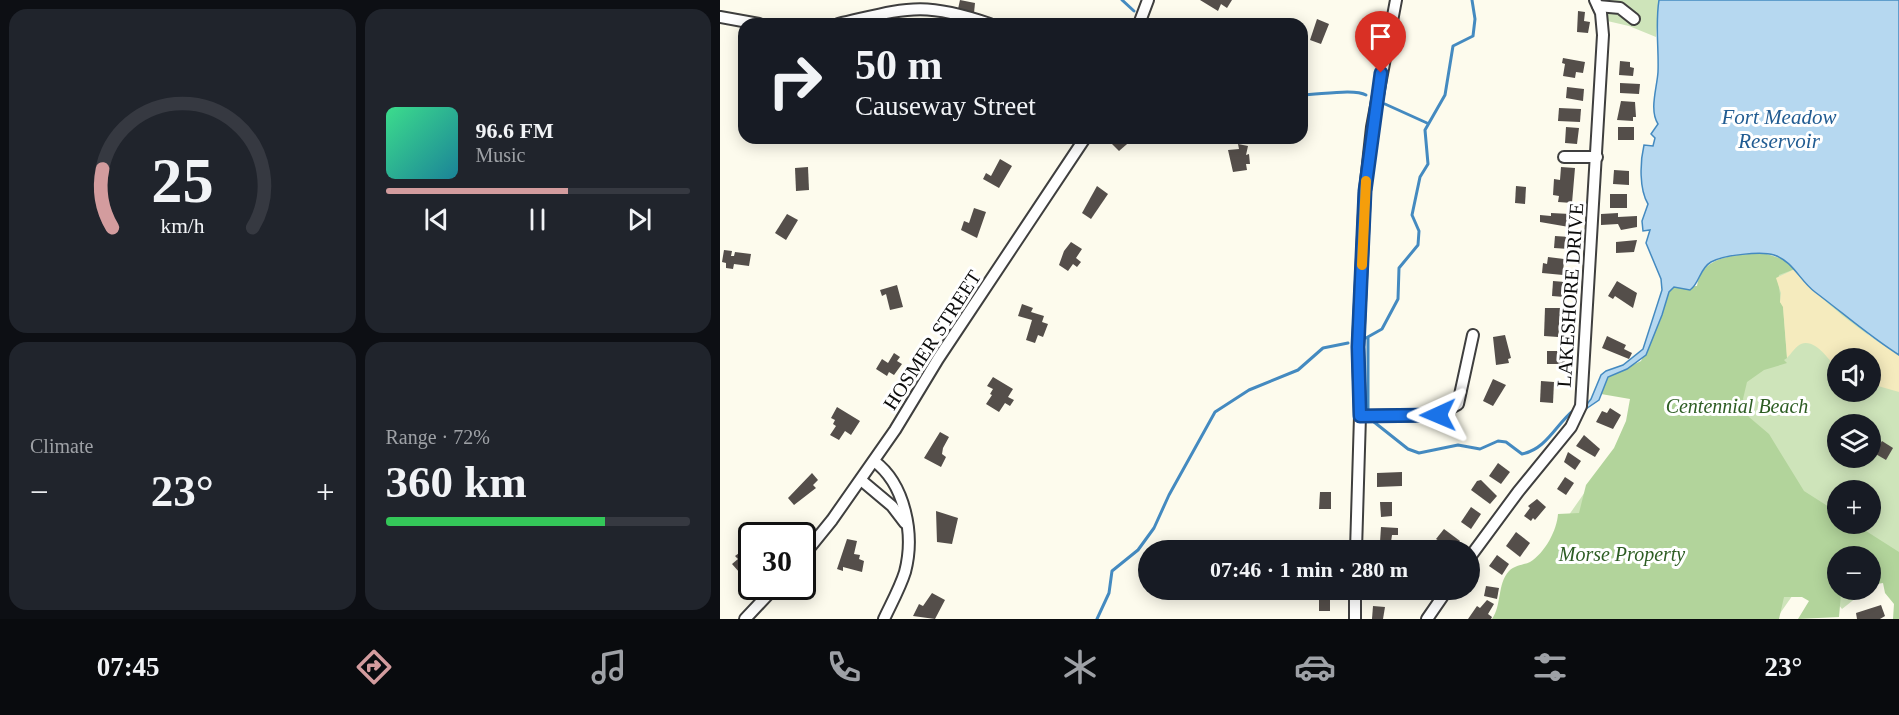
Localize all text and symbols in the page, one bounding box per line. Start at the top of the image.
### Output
pin [1355,11,1406,73]
icon: arrive [1364,20,1397,53]
icon: right [756,42,834,120]
text: 50 m [855,42,943,88]
text: Causeway Street [855,91,1036,121]
water label: Fort Meadow Reservoir [1721,105,1836,153]
text: 96.6 FM [476,118,554,143]
text: Music [476,144,526,166]
text: 25 [151,146,213,215]
street label: LAKESHORE DRIVE [1553,202,1587,388]
icon: previous [420,203,453,236]
icon: pause [521,203,554,236]
icon: next [623,203,656,236]
text: km/h [160,215,205,239]
street label: HOSMER STREET [879,266,985,414]
map controls [1827,348,1881,600]
button: sound [1827,348,1881,402]
position arrow [1406,383,1470,447]
park label: Centennial Beach [1666,395,1808,417]
button: layers [1827,414,1881,468]
text: Range · 72% [386,426,490,448]
text: Climate [30,435,93,457]
text: 360 km [386,457,527,507]
text: 23° [151,466,214,516]
text: − [30,474,49,510]
text: + [316,474,335,510]
button: + [1827,480,1881,534]
speed limit sign: 30 [738,522,816,600]
park label: Morse Property [1558,543,1685,566]
button: − [1827,546,1881,600]
text: 07:46 · 1 min · 280 m [1210,557,1408,582]
icon: directions [353,646,395,688]
icon: music [588,646,630,688]
icon: phone [823,646,865,688]
icon: climate [1059,646,1101,688]
icon: car [1294,646,1336,688]
icon: filters [1529,646,1571,688]
text: 07:45 [97,652,160,682]
text: 23° [1764,652,1802,682]

